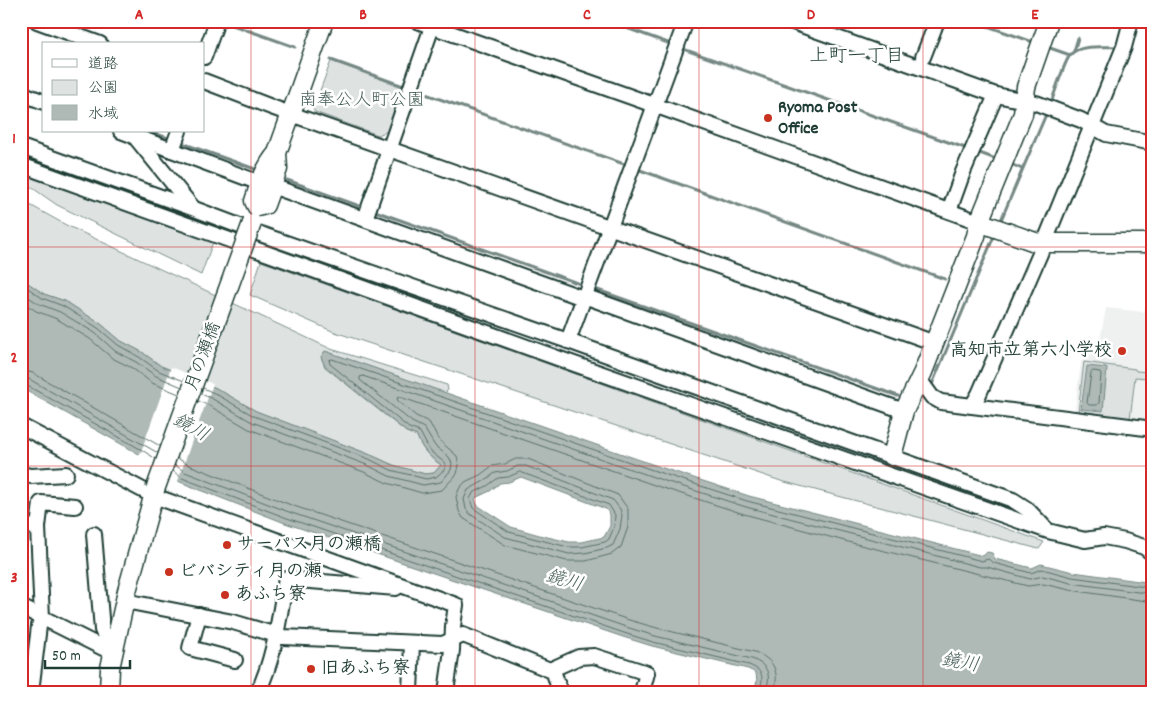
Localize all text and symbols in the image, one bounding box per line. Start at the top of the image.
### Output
text: A [135,4,144,27]
text: B [359,4,367,27]
text: C [583,4,591,27]
text: D [807,4,816,27]
text: E [1031,4,1039,27]
legend [42,42,205,132]
district label: 上町一丁目 [809,44,905,71]
text: 道路 [88,54,118,76]
text: 公園 [88,78,118,100]
park label: 南奉公人町公園 [299,89,425,114]
place label: Ryoma Post Office [778,96,858,142]
text: 水域 [88,104,118,126]
marker: Ryoma Post Office [762,112,774,124]
text: 1 [12,128,16,151]
street label: 月の瀬橋 [180,319,228,395]
place label: 高知市立第六小学校 [950,339,1112,364]
marker: 高知市立第六小学校 [1116,345,1128,357]
text: 2 [11,347,18,370]
water label: 鏡川 [167,408,213,450]
place label: サーパス月の瀬橋 [237,533,381,558]
marker: サーパス月の瀬橋 [221,539,233,551]
place label: ビバシティ月の瀬 [179,560,322,585]
water label: 鏡川 [542,564,586,600]
marker: ビバシティ月の瀬 [163,566,175,578]
text: 3 [10,567,18,590]
place label: あふち寮 [235,583,306,608]
marker: あふち寮 [219,589,231,601]
scale bar [45,638,130,670]
text: 50 m [52,646,81,668]
water label: 鏡川 [939,647,981,681]
place label: 旧あふち寮 [321,657,410,682]
marker: 旧あふち寮 [305,663,317,675]

